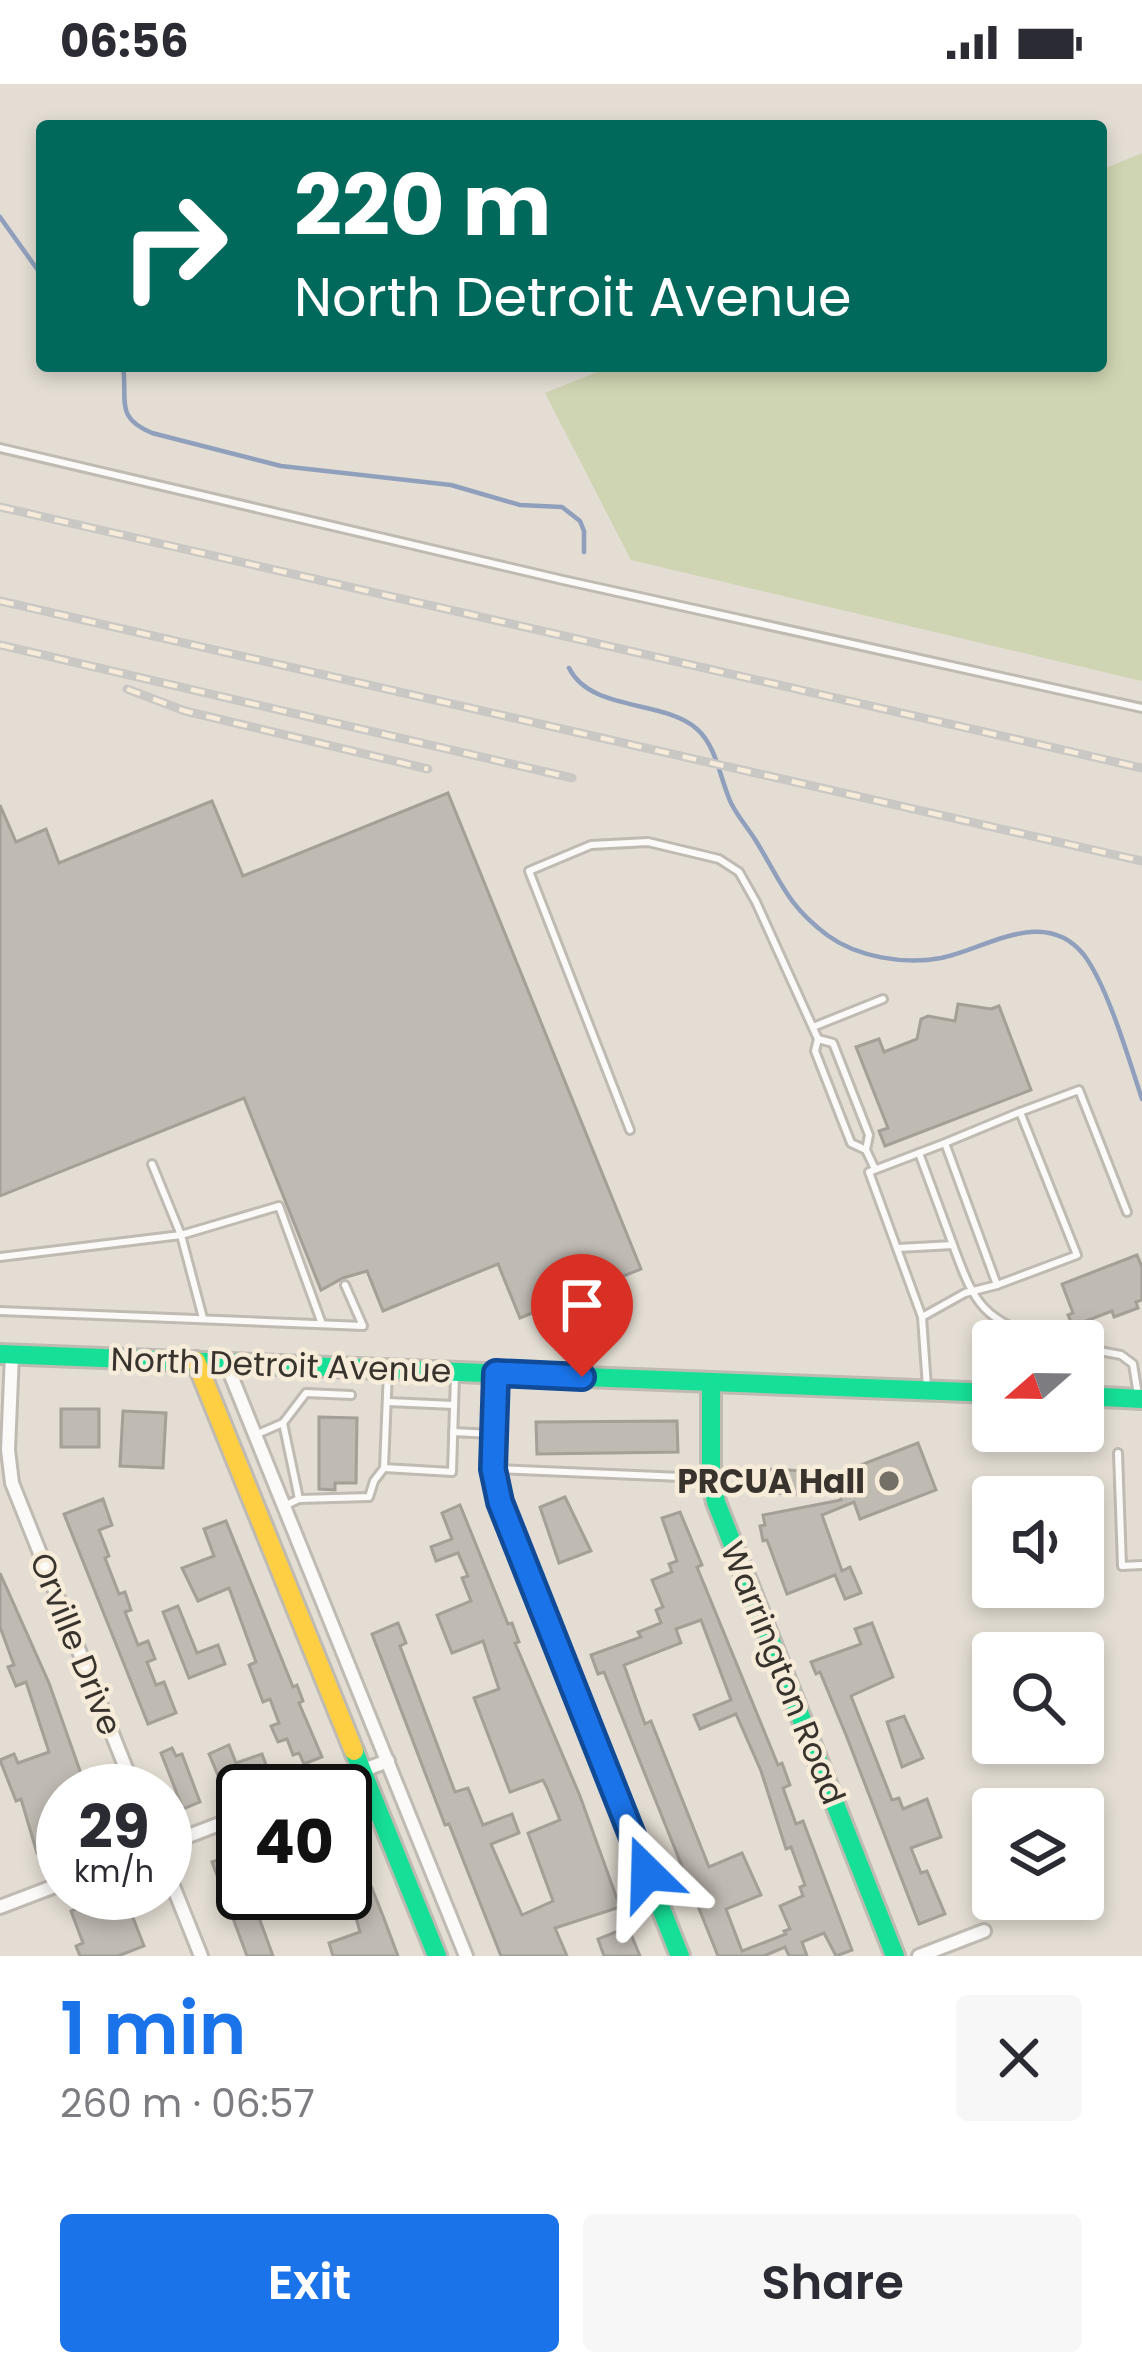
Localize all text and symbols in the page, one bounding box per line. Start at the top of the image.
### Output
text: 06:56 [60,10,189,73]
text: 220 m [294,147,551,264]
icon: right [96,168,252,324]
text: North Detroit Avenue [294,259,851,335]
pin [531,1254,633,1377]
icon: arrive [549,1272,615,1338]
north arrow [972,1320,1104,1452]
map controls [972,1320,1104,1920]
street label: North Detroit Avenue [110,1336,452,1394]
place label: PRCUA Hall [677,1458,865,1505]
marker: PRCUA Hall [876,1468,902,1494]
button: sound [972,1476,1104,1608]
street label: Warrington Road [709,1535,857,1811]
street label: Orville Drive [18,1546,134,1742]
button: search [972,1632,1104,1764]
speed limit sign: 40 [216,1764,372,1920]
text: 29 [78,1785,150,1869]
button: layers [972,1788,1104,1920]
position arrow [584,1810,710,1936]
text: km/h [74,1850,154,1893]
text: 1 min [60,1978,246,2079]
button: close [956,1995,1082,2121]
text: 260 m · 06:57 [60,2076,315,2131]
button: Exit [60,2214,559,2352]
button: Share [583,2214,1082,2352]

